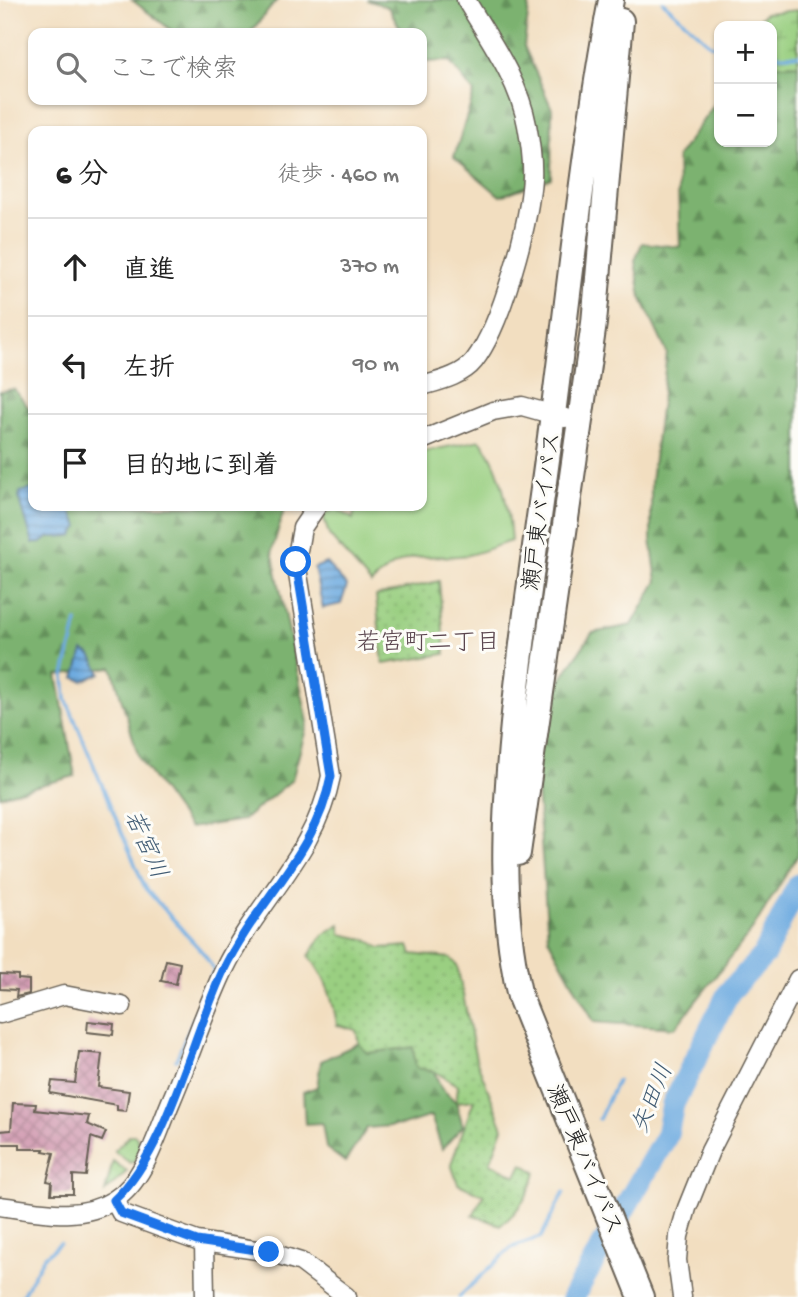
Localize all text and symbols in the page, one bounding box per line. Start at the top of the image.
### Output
map controls [714,21,777,147]
button: + [714,21,777,84]
search box [28,28,427,105]
icon: search [52,48,90,86]
text: ここで検索 [108,56,238,87]
button: − [714,84,777,147]
text: 6 分 [56,160,108,195]
text: 徒歩 · 460 m [278,163,399,190]
icon: ahead [56,248,94,286]
text: 370 m [340,254,399,281]
text: 直進 [123,257,175,288]
icon: left [56,346,94,384]
text: 90 m [353,352,399,379]
text: 左折 [123,355,175,386]
street label: 瀬戸東バイパス [518,430,568,593]
icon: arrive [56,444,94,482]
text: 目的地に到着 [123,453,279,484]
route start [280,546,311,577]
district label: 若宮町二丁目 [356,629,500,659]
water label: 若宮川 [116,806,173,884]
water label: 矢田川 [627,1061,681,1138]
street label: 瀬戸東バイパス [539,1081,627,1240]
route end [253,1236,284,1267]

